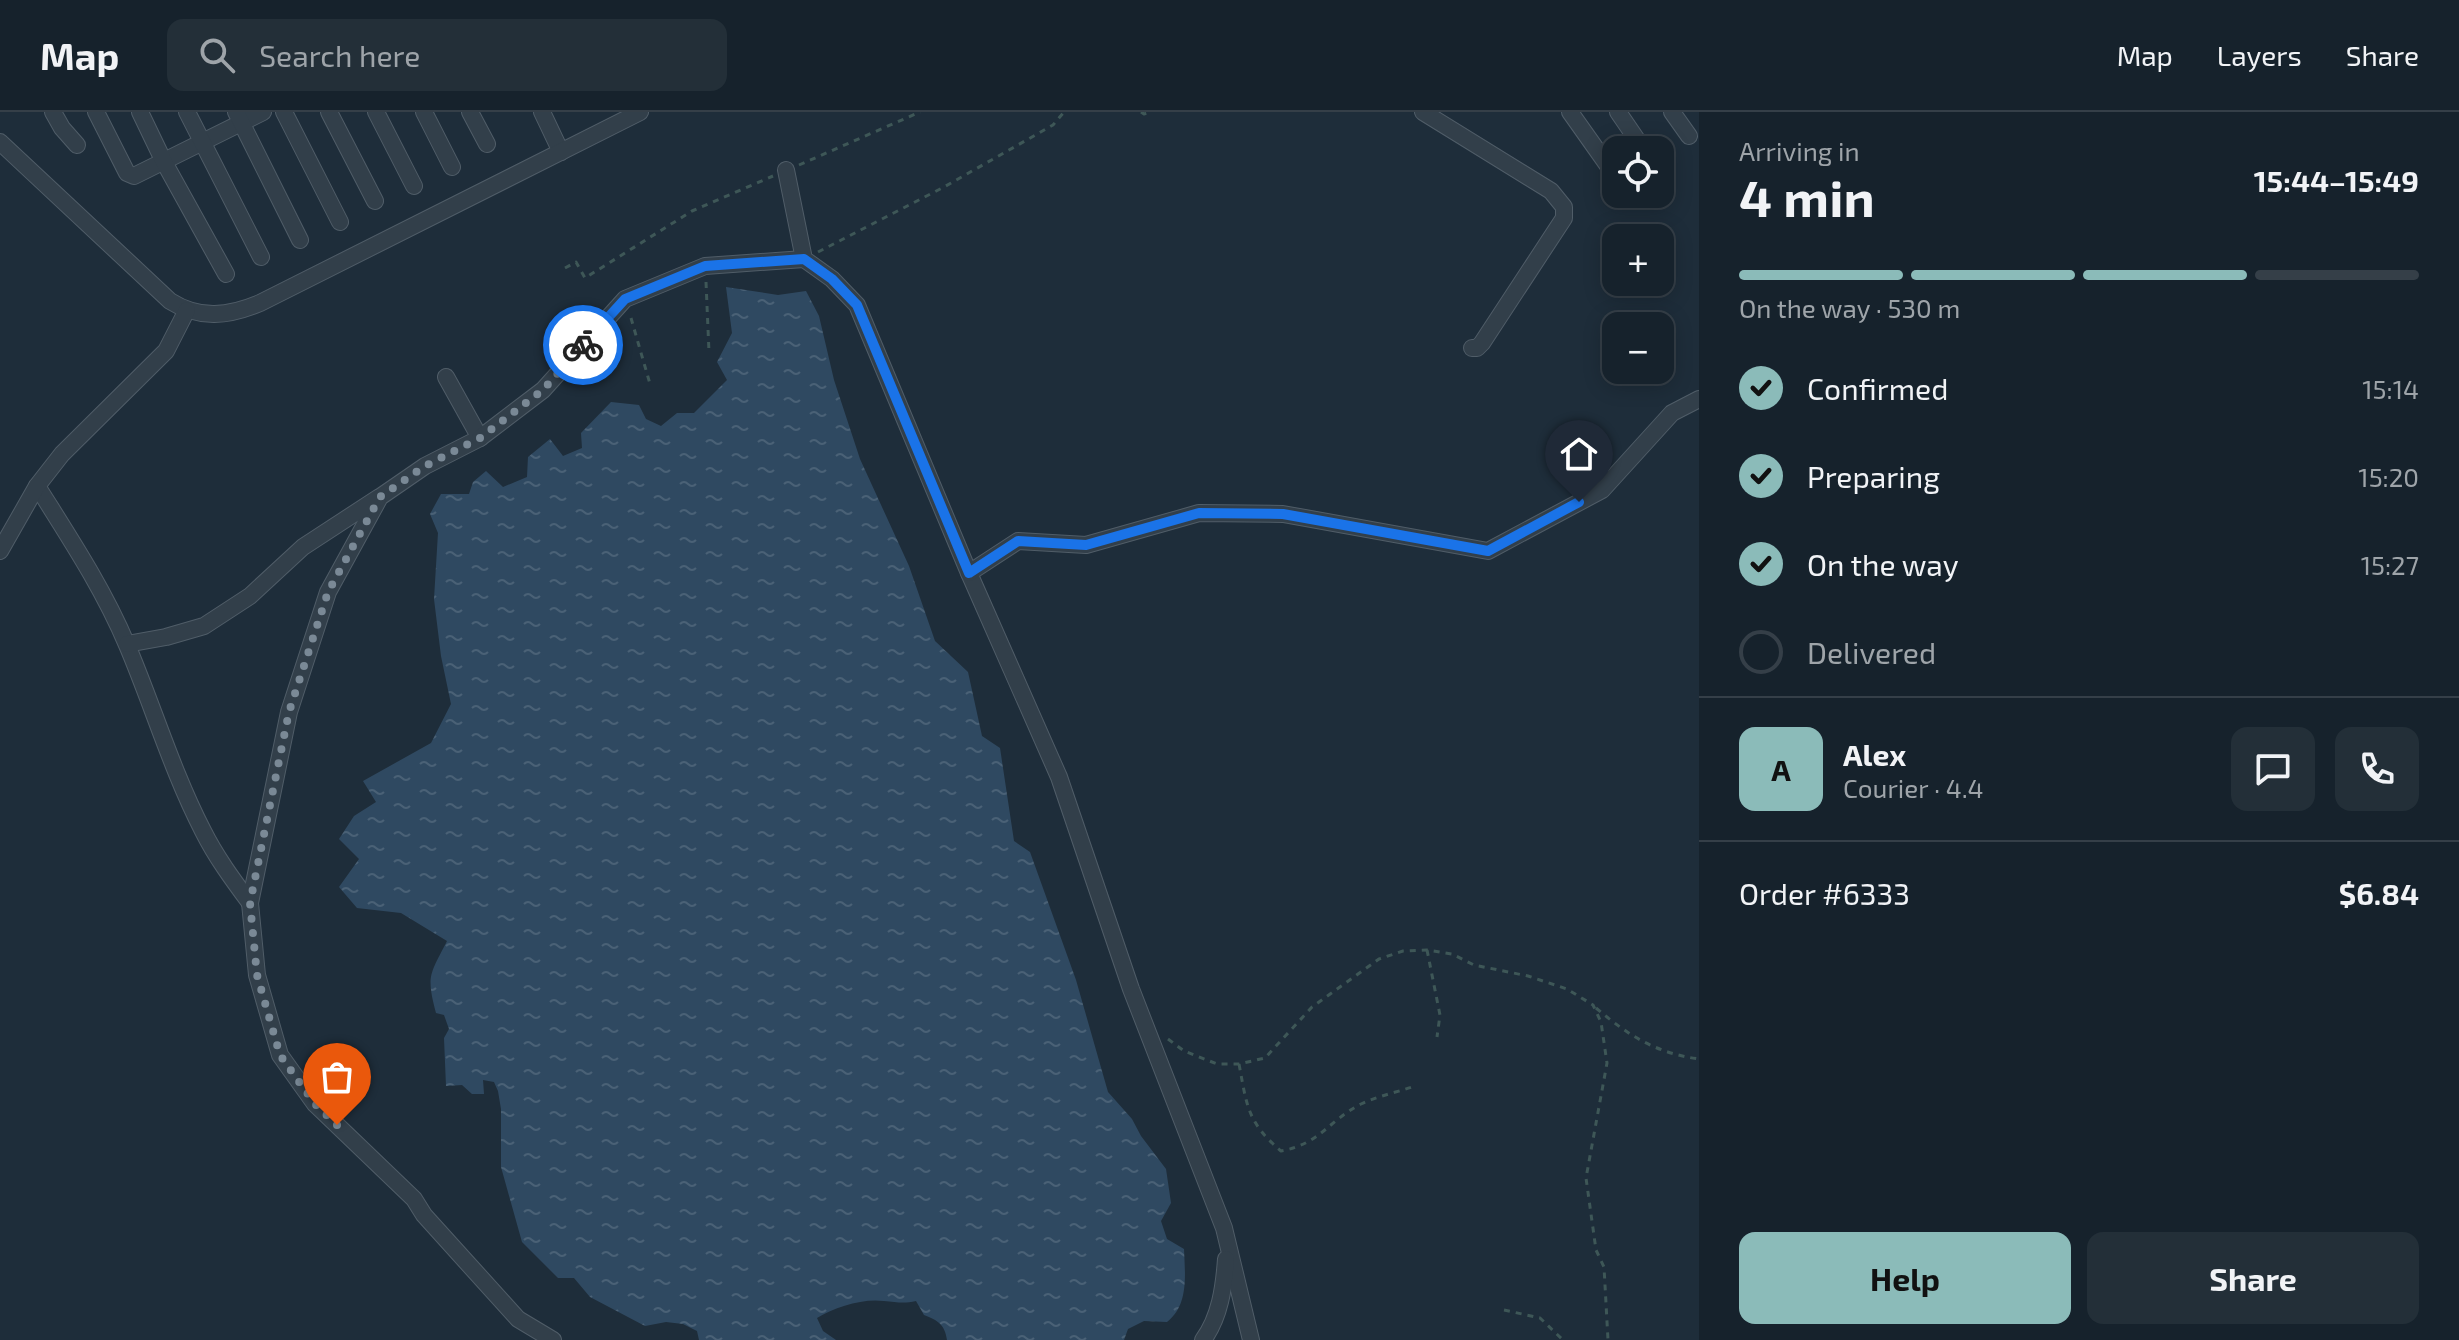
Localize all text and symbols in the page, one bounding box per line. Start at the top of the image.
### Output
search box [167,19,727,91]
text: Map [40,32,119,78]
icon: search [195,33,239,77]
text: Search here [259,37,420,73]
text: Map [2117,38,2173,72]
text: Layers [2217,38,2302,72]
text: Share [2346,38,2419,72]
text: Arriving in [1739,135,1860,166]
map controls [1602,136,1674,384]
button: locate [1602,136,1674,208]
text: 15:44–15:49 [2254,162,2419,198]
text: 4 min [1739,165,1875,227]
button: + [1602,224,1674,296]
text: On the way · 530 m [1739,292,1960,323]
courier [543,305,623,385]
button: − [1602,312,1674,384]
icon: bike [561,323,605,367]
icon: check [1739,366,1783,410]
text: Confirmed [1807,370,1948,406]
text: 15:14 [2362,373,2419,404]
pin [1545,420,1613,502]
icon: home [1557,432,1601,476]
icon: check [1739,454,1783,498]
text: Preparing [1807,458,1940,494]
text: 15:20 [2358,461,2419,492]
icon: check [1739,542,1783,586]
text: On the way [1807,546,1959,582]
text: 15:27 [2361,549,2419,580]
text: Delivered [1807,634,1936,670]
button: chat [2231,727,2315,811]
button: phone [2335,727,2419,811]
text: Alex [1843,736,1906,772]
text: A [1771,751,1791,787]
text: Courier · 4.4 [1843,772,1984,803]
text: Order #6333 [1739,875,1910,911]
text: $6.84 [2339,875,2419,911]
pin [303,1043,371,1125]
icon: bag [315,1055,359,1099]
button: Help [1739,1232,2071,1324]
button: Share [2087,1232,2419,1324]

